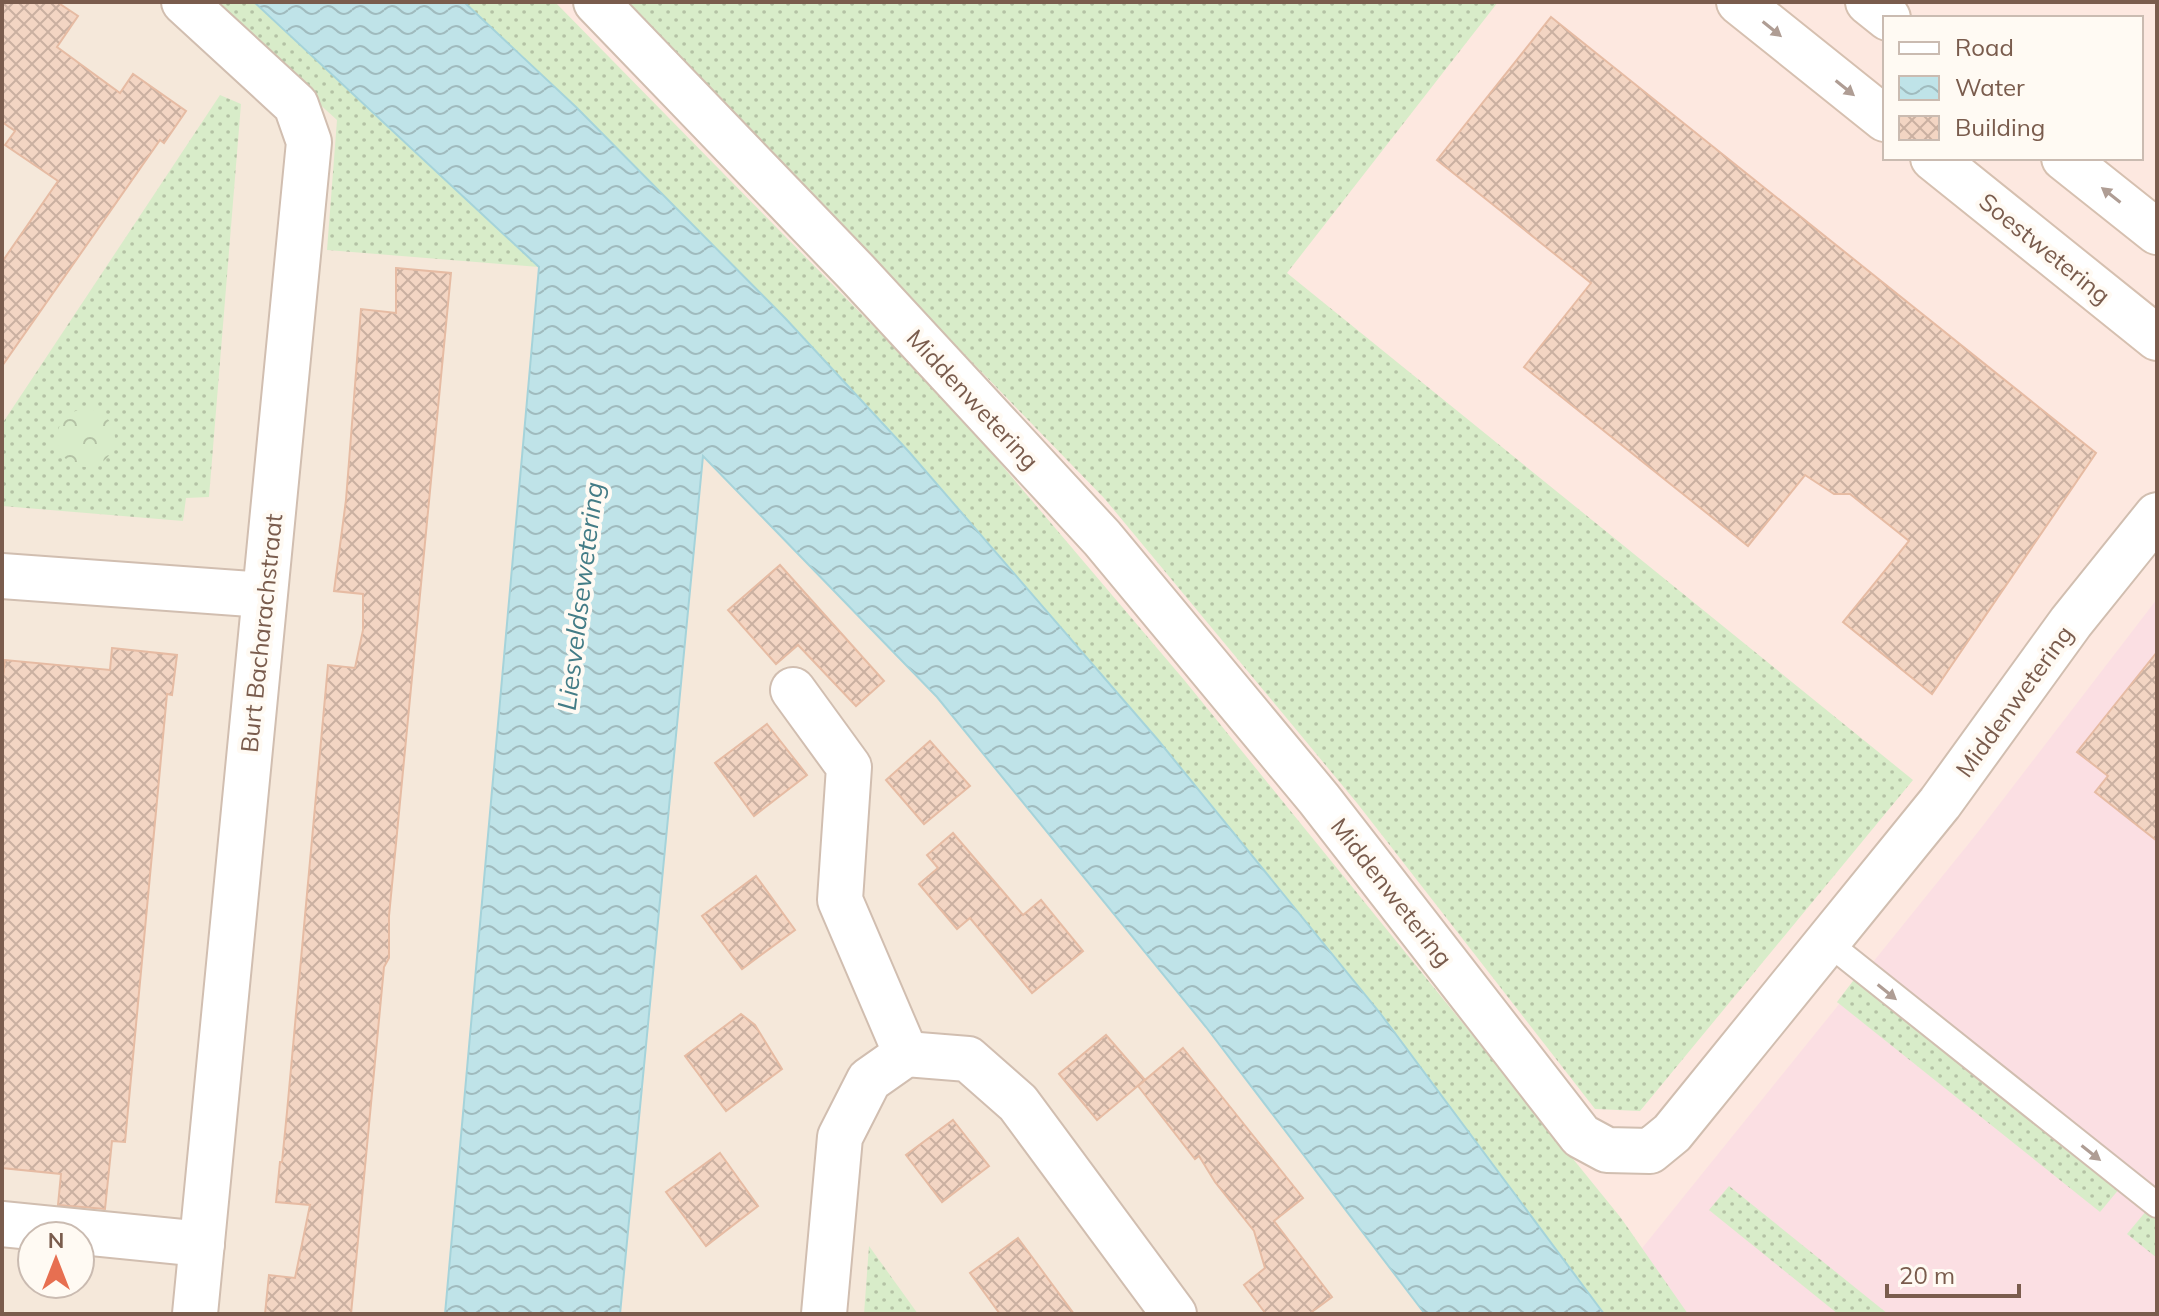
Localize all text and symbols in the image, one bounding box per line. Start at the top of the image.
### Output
legend [1883,16,2143,160]
one-way arrow [1762,20,1782,37]
text: Road [1955,32,2014,62]
text: Water [1955,72,2025,102]
one-way arrow [1835,79,1856,96]
text: Building [1955,112,2045,142]
street label: Soestwetering [1973,186,2117,310]
one-way arrow [2101,187,2121,204]
street label: Middenwetering [901,323,1045,475]
water label: Liesveldsewetering [550,480,610,712]
street label: Burt Bacharachstraat [234,512,288,754]
street label: Middenwetering [1949,619,2079,783]
street label: Middenwetering [1325,812,1459,972]
one-way arrow [1877,983,1897,1000]
one-way arrow [2081,1145,2101,1161]
north arrow [16,1220,96,1300]
text: N [48,1226,64,1254]
scale bar [1887,1248,2019,1298]
text: 20 m [1899,1260,1955,1290]

